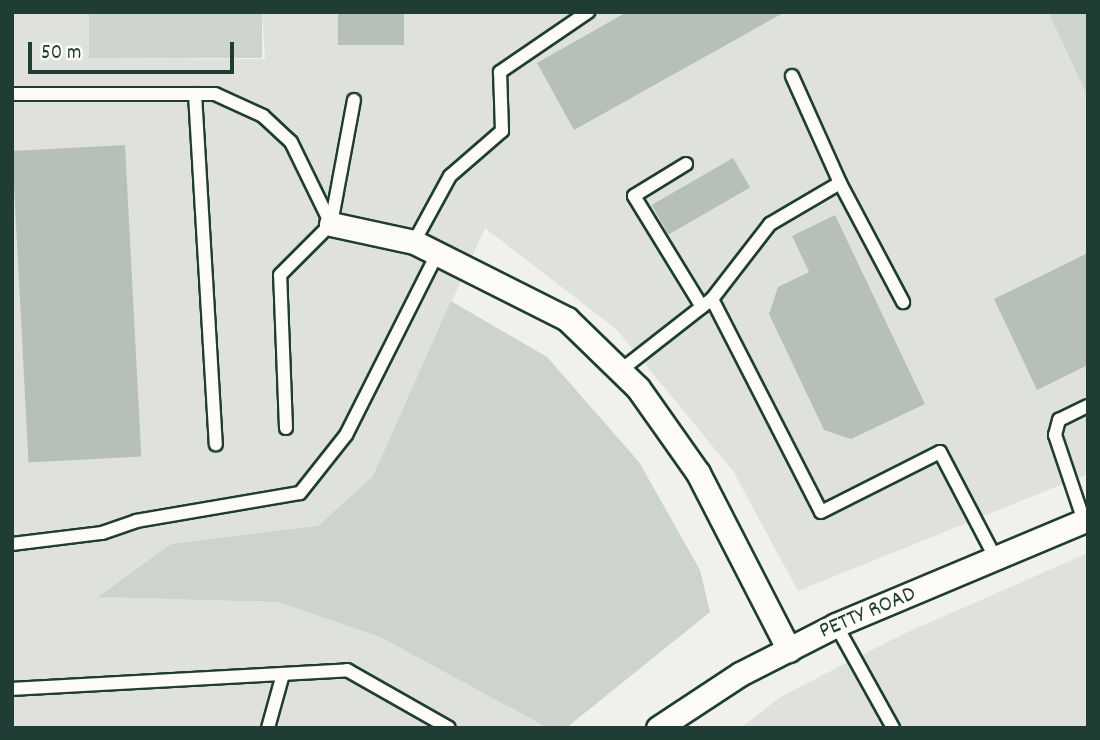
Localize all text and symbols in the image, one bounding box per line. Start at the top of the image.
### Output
scale bar [32,28,238,72]
text: 50 m [41,39,81,69]
street label: PETTY ROAD [816,581,920,647]

